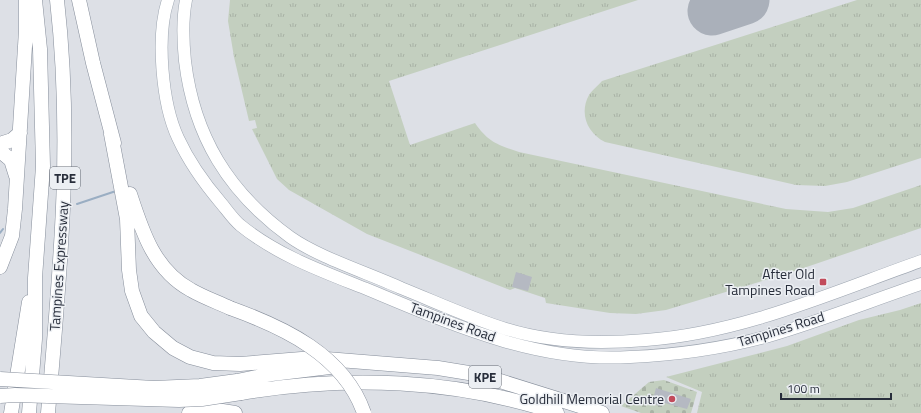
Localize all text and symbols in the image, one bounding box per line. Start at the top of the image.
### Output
road number: TPE [50,167,80,189]
street label: Tampines Expressway [43,200,74,332]
place label: After Old Tampines Road [725,263,815,300]
marker: After Old Tampines Road [818,277,828,287]
street label: Tampines Road [407,296,499,347]
street label: Tampines Road [735,305,827,352]
road number: KPE [469,366,501,388]
scale bar [781,375,891,401]
text: 100 m [787,379,820,398]
place label: Goldhill Memorial Centre [519,388,664,409]
marker: Goldhill Memorial Centre [667,394,677,404]

